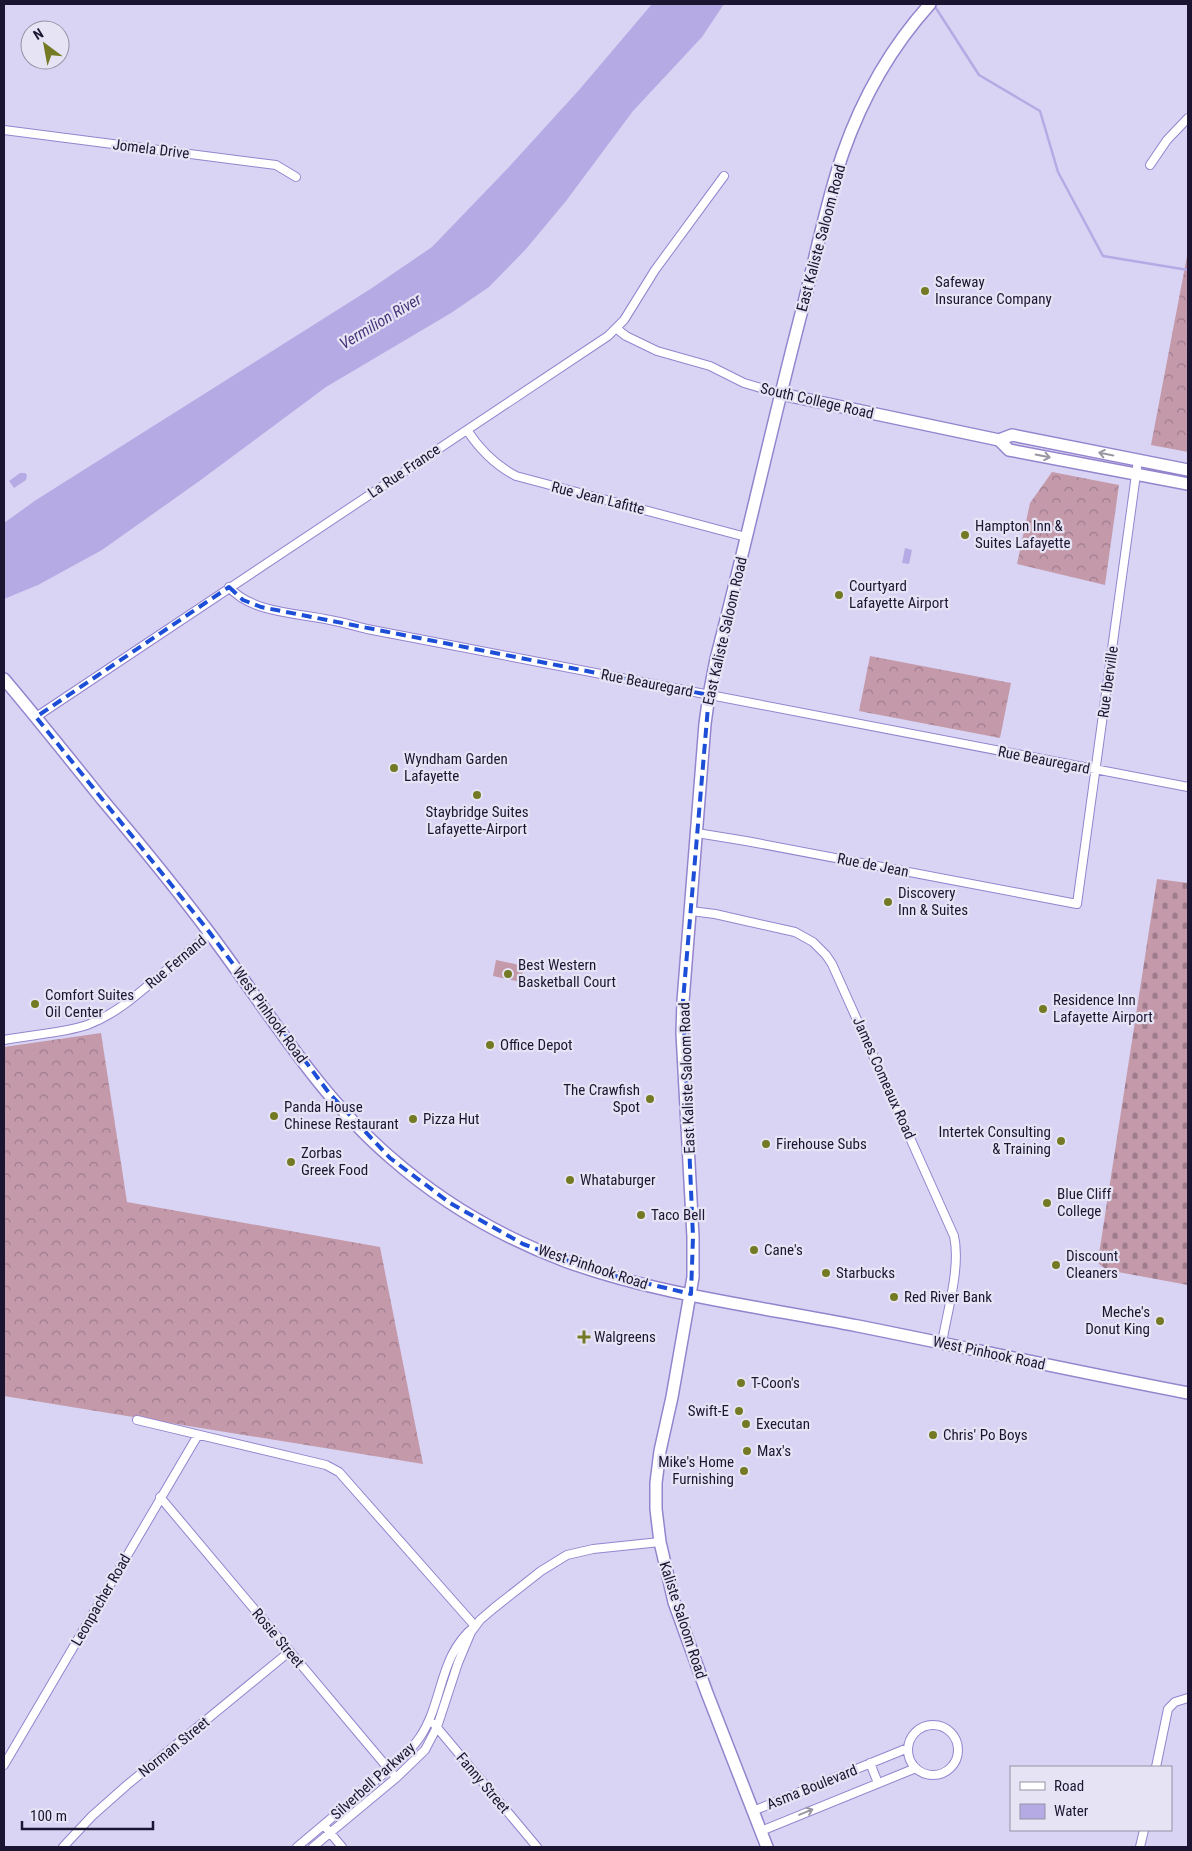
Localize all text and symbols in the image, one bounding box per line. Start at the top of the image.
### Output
north arrow [20,20,70,70]
text: N [30,25,46,43]
street label: Jomela Drive [112,135,190,163]
street label: East Kaliste Saloom Road [793,162,849,314]
place label: Safeway Insurance Company [935,273,1052,308]
marker: Safeway Insurance Company [919,285,931,297]
water label: Vermilion River [336,289,426,353]
street label: South College Road [759,379,875,423]
street label: La Rue France [364,440,444,502]
one-way arrow [1098,448,1114,458]
one-way arrow [1035,451,1051,461]
street label: Rue Jean Lafitte [550,478,646,518]
place label: Hampton Inn & Suites Lafayette [975,517,1070,552]
marker: Hampton Inn & Suites Lafayette [959,529,971,541]
street label: East Kaliste Saloom Road [699,555,751,707]
place label: Courtyard Lafayette Airport [849,577,949,612]
marker: Courtyard Lafayette Airport [833,589,845,601]
street label: Rue Iberville [1094,645,1122,719]
street label: Rue Beauregard [600,665,694,701]
street label: Rue Beauregard [997,742,1091,778]
place label: Wyndham Garden Lafayette [404,750,508,785]
marker: Wyndham Garden Lafayette [388,762,400,774]
marker: Staybridge Suites Lafayette-Airport [471,789,483,801]
place label: Staybridge Suites Lafayette-Airport [425,803,529,838]
street label: Rue de Jean [836,849,910,881]
place label: Discovery Inn & Suites [898,884,968,919]
marker: Discovery Inn & Suites [882,896,894,908]
street label: Rue Fernand [142,931,210,993]
place label: Best Western Basketball Court [518,956,616,991]
street label: West Pinhook Road [229,963,311,1067]
marker: Best Western Basketball Court [502,968,514,980]
place label: Comfort Suites Oil Center [45,986,134,1021]
place label: Residence Inn Lafayette Airport [1053,991,1153,1026]
marker: Comfort Suites Oil Center [29,998,41,1010]
street label: East Kaliste Saloom Road [675,1002,699,1154]
marker: Residence Inn Lafayette Airport [1037,1003,1049,1015]
street label: James Comeaux Road [849,1014,919,1142]
place label: Office Depot [500,1036,573,1054]
marker: Office Depot [484,1039,496,1051]
place label: The Crawfish Spot [563,1081,640,1116]
marker: The Crawfish Spot [644,1093,656,1105]
place label: Panda House Chinese Restaurant [284,1098,399,1133]
marker: Panda House Chinese Restaurant [268,1110,280,1122]
place label: Pizza Hut [423,1110,480,1128]
marker: Pizza Hut [407,1113,419,1125]
place label: Intertek Consulting & Training [939,1123,1051,1158]
place label: Firehouse Subs [776,1135,867,1153]
marker: Intertek Consulting & Training [1055,1135,1067,1147]
marker: Firehouse Subs [760,1138,772,1150]
place label: Zorbas Greek Food [301,1144,368,1179]
marker: Zorbas Greek Food [285,1156,297,1168]
place label: Whataburger [580,1171,656,1189]
marker: Whataburger [564,1174,576,1186]
place label: Blue Cliff College [1057,1185,1111,1220]
marker: Blue Cliff College [1041,1197,1053,1209]
place label: Taco Bell [651,1206,705,1224]
marker: Taco Bell [635,1209,647,1221]
street label: West Pinhook Road [536,1241,650,1293]
place label: Cane's [764,1241,803,1259]
marker: Cane's [748,1244,760,1256]
place label: Discount Cleaners [1066,1247,1118,1282]
marker: Discount Cleaners [1050,1259,1062,1271]
place label: Starbucks [836,1264,895,1282]
marker: Starbucks [820,1267,832,1279]
place label: Red River Bank [904,1288,992,1306]
marker: Red River Bank [888,1291,900,1303]
place label: Meche's Donut King [1085,1303,1150,1338]
marker: Meche's Donut King [1154,1315,1166,1327]
place label: Walgreens [594,1328,656,1346]
marker: Walgreens [578,1331,590,1343]
street label: West Pinhook Road [931,1332,1047,1374]
place label: T-Coon's [751,1374,800,1392]
marker: T-Coon's [735,1377,747,1389]
place label: Swift-E [688,1402,729,1420]
marker: Swift-E [733,1405,745,1417]
place label: Executan [756,1415,810,1433]
marker: Executan [740,1418,752,1430]
place label: Chris' Po Boys [943,1426,1028,1444]
marker: Chris' Po Boys [927,1429,939,1441]
place label: Max's [757,1442,791,1460]
marker: Max's [741,1445,753,1457]
place label: Mike's Home Furnishing [658,1453,734,1488]
marker: Mike's Home Furnishing [738,1465,750,1477]
street label: Leonpacher Road [67,1551,135,1649]
street label: Kaliste Saloom Road [656,1559,710,1681]
street label: Rosie Street [248,1605,308,1671]
street label: Norman Street [135,1713,213,1781]
street label: Silverbell Parkway [327,1738,419,1824]
street label: Fanny Street [452,1749,514,1817]
street label: Asma Boulevard [764,1761,860,1813]
legend [1010,1766,1172,1831]
text: Road [1054,1777,1084,1795]
scale bar [22,1798,154,1830]
text: Water [1054,1802,1089,1820]
text: 100 m [30,1807,67,1825]
one-way arrow [798,1807,813,1817]

